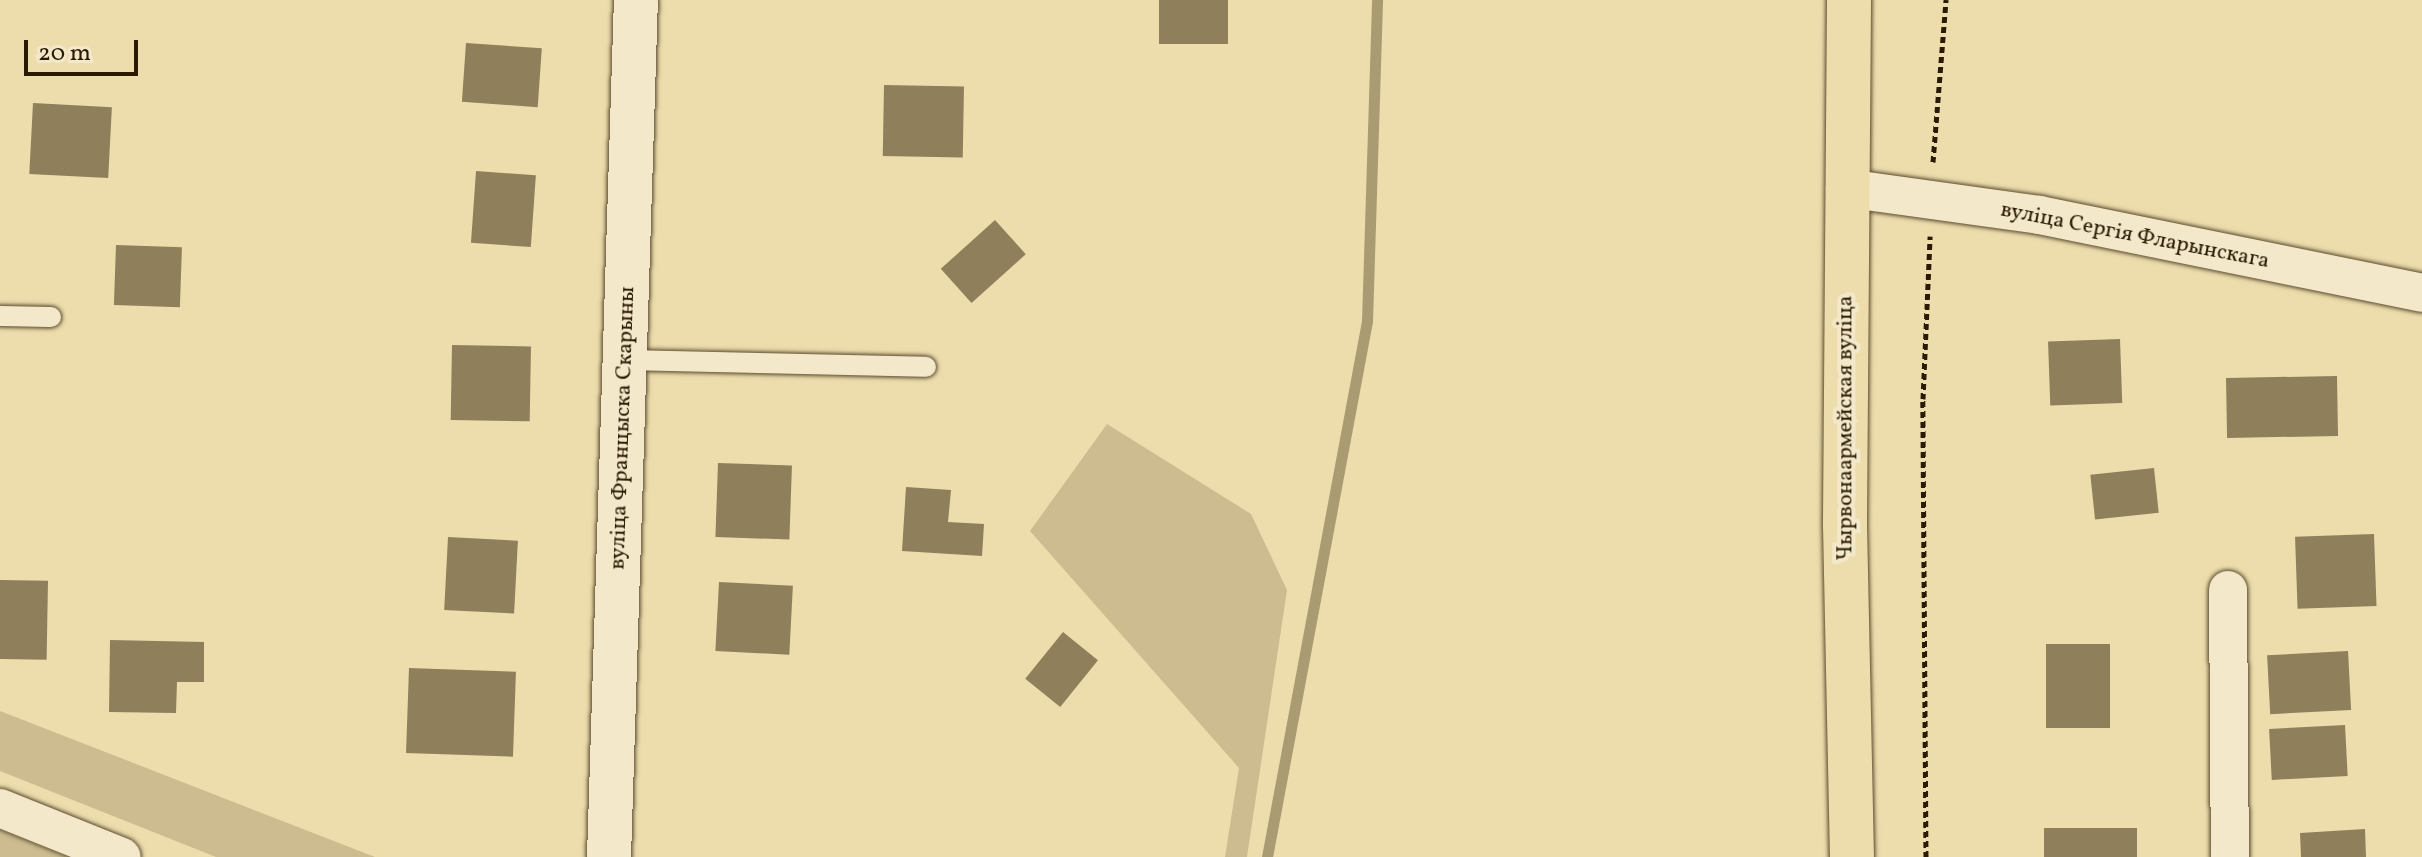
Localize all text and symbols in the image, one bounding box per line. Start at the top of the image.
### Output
scale bar [28,24,142,74]
text: 20 m [38,37,91,71]
street label: вуліца Сергія Фларынскага [1998,197,2272,275]
street label: вуліца Францыска Скарыны [605,286,641,570]
street label: Чырвонаармейская вуліца [1833,295,1859,561]

